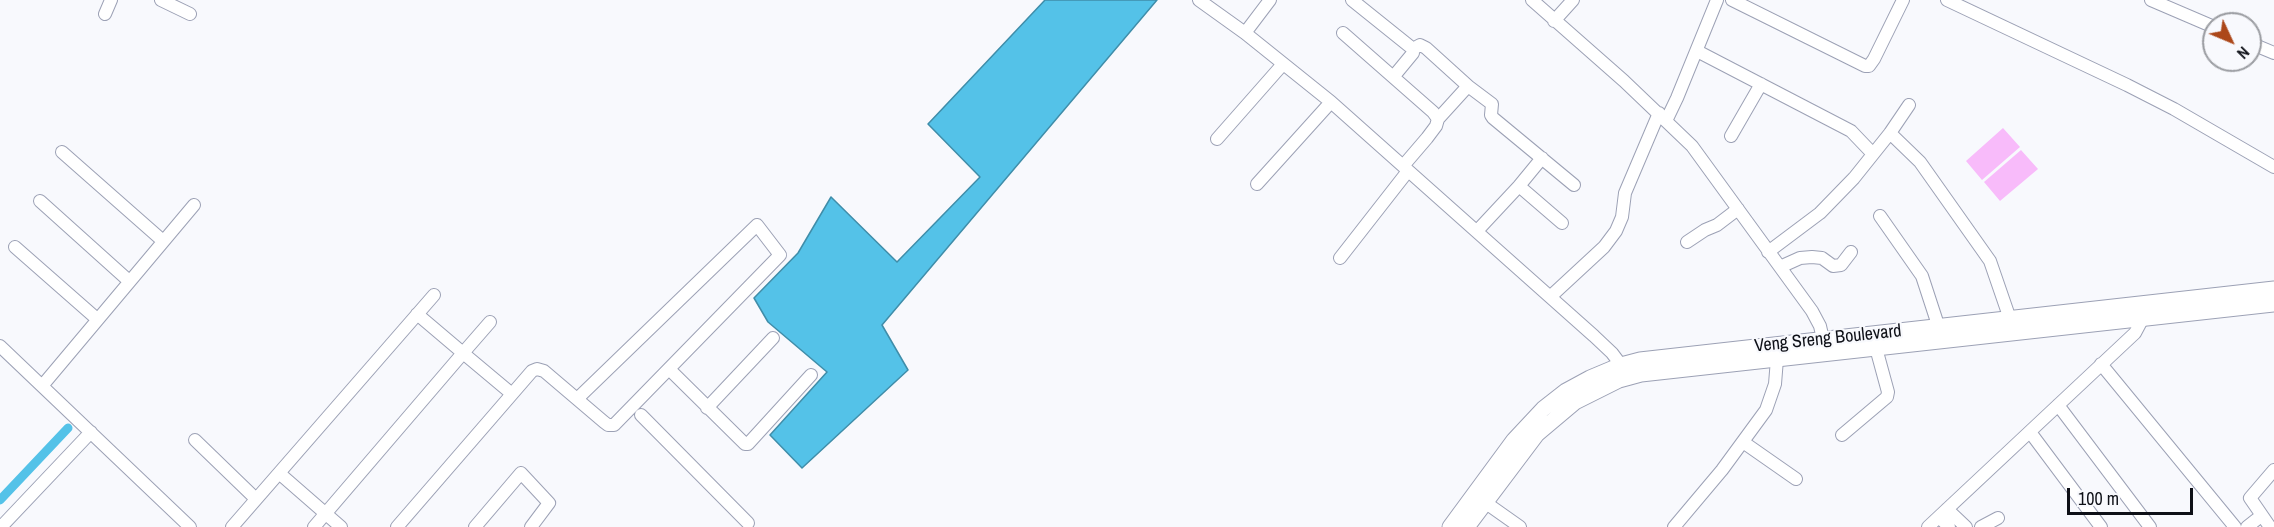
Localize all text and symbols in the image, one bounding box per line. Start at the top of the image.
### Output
north arrow [2202,12,2262,72]
text: N [2232,42,2255,64]
street label: Veng Sreng Boulevard [1753,321,1903,357]
scale bar [2070,476,2196,514]
text: 100 m [2078,486,2119,511]

